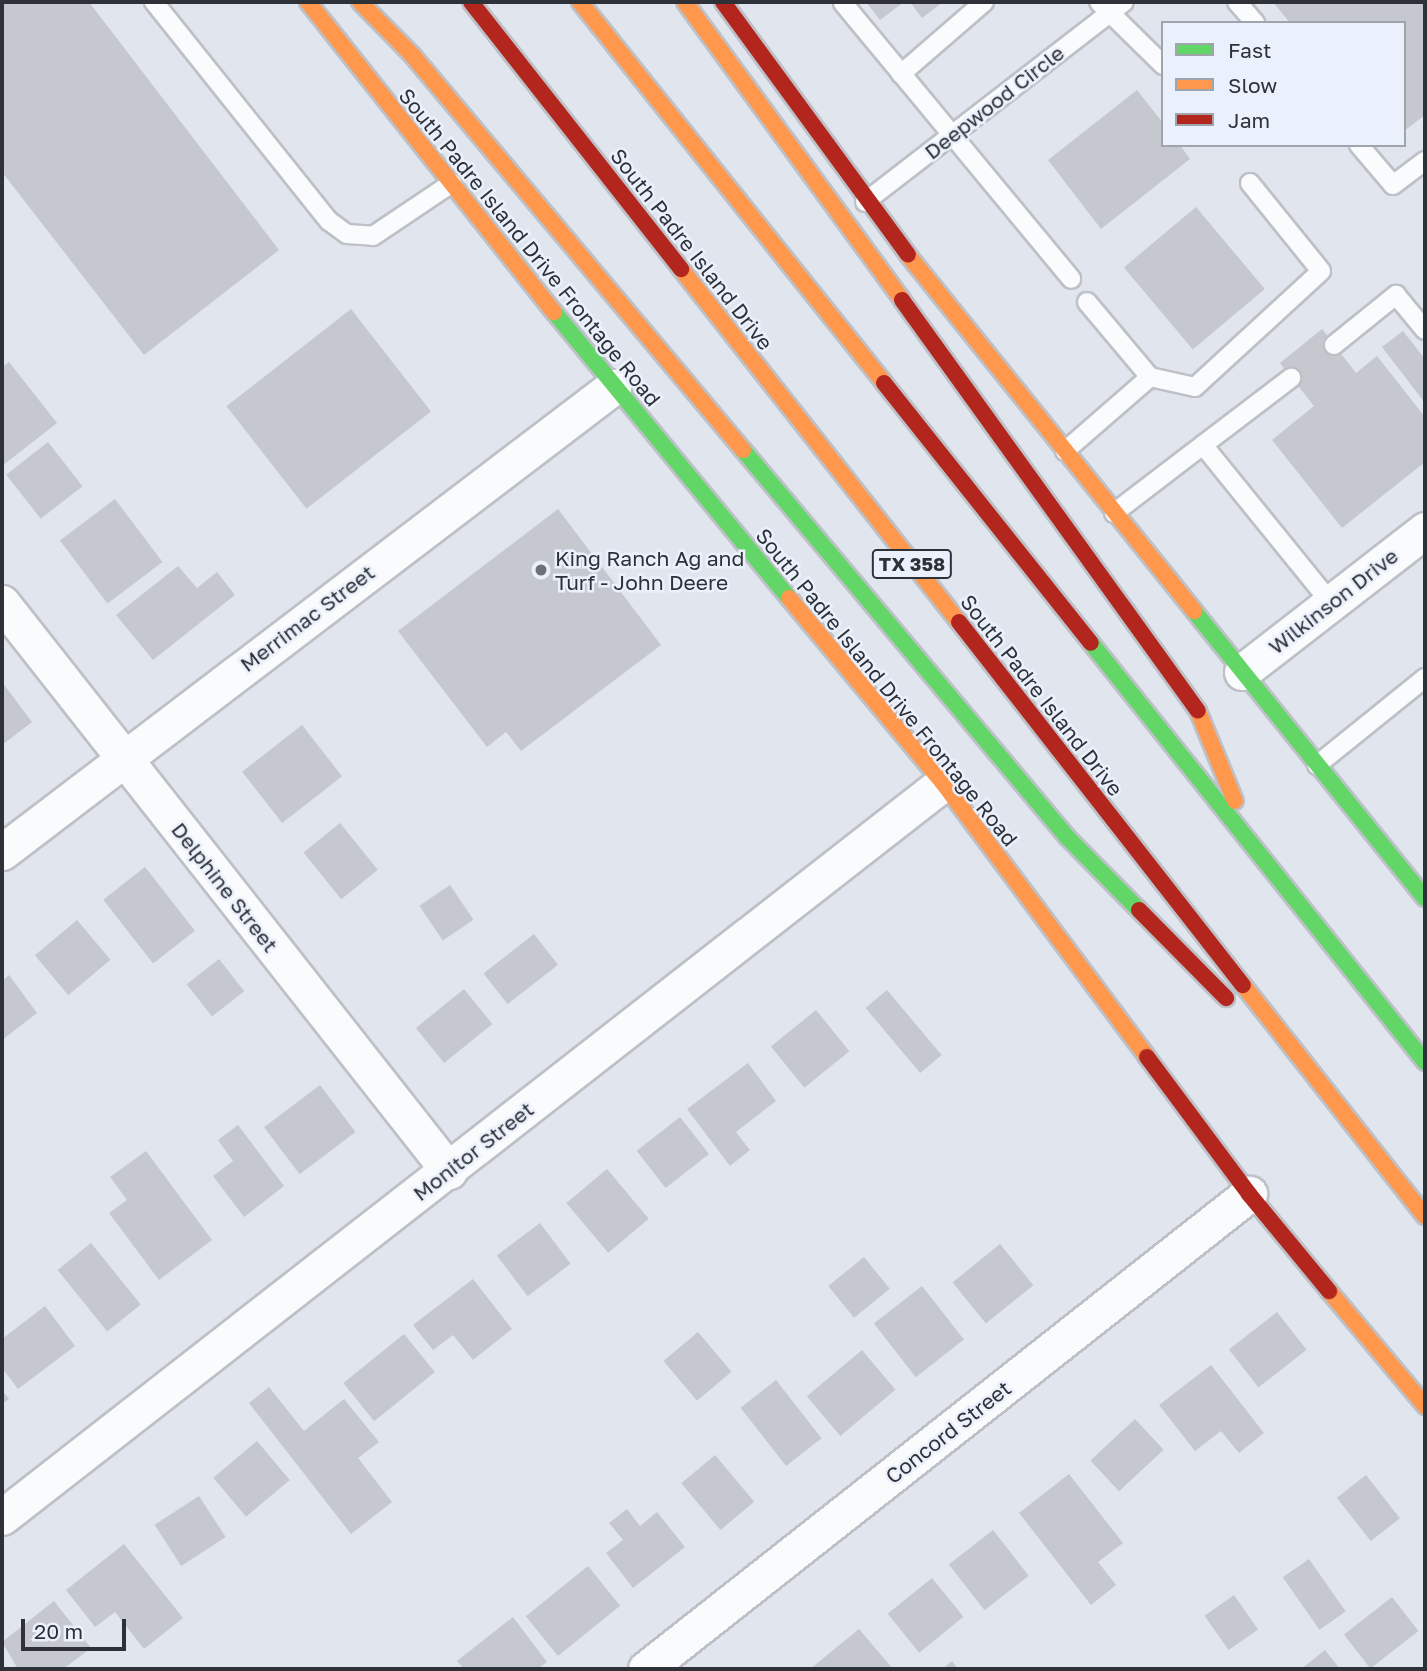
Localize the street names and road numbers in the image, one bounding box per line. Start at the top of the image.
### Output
street label: Deepwood Circle [919,40,1069,164]
street label: South Padre Island Drive Frontage Road [394,83,666,411]
street label: South Padre Island Drive [606,143,778,355]
street label: South Padre Island Drive Frontage Road [751,523,1023,851]
street label: Wilkinson Drive [1263,543,1403,659]
road number: TX 358 [872,548,952,580]
street label: Merrimac Street [235,559,379,677]
street label: South Padre Island Drive [956,589,1128,801]
street label: Delphine Street [167,817,283,957]
street label: Monitor Street [408,1096,538,1206]
street label: Concord Street [880,1375,1016,1489]

